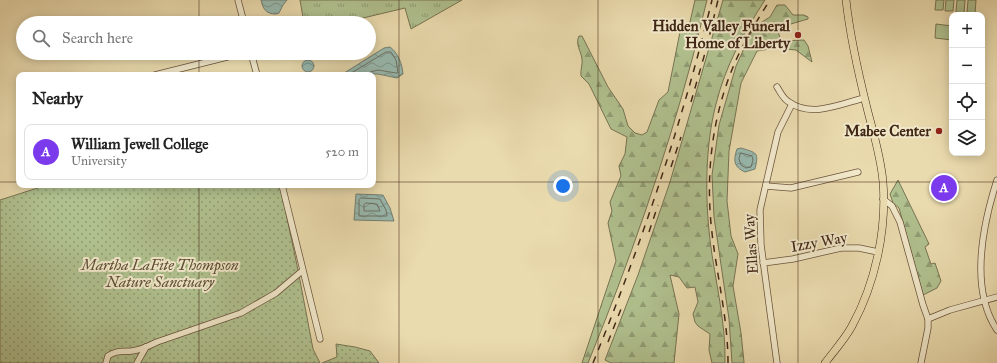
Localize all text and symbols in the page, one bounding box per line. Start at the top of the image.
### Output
map controls [949,12,985,156]
button: + [949,12,985,48]
search box [16,16,376,60]
place label: Hidden Valley Funeral Home of Liberty [652,17,791,53]
icon: search [30,27,52,49]
text: Search here [62,29,133,47]
marker: Hidden Valley Funeral Home of Liberty [793,30,803,40]
button: − [949,48,985,84]
button: locate [949,84,985,120]
text: Nearby [32,88,83,109]
button: layers [949,120,985,156]
place label: Mabee Center [844,122,931,140]
marker: Mabee Center [934,126,944,136]
text: William Jewell College [71,135,208,153]
text: A [42,144,50,160]
text: 520 m [325,144,359,160]
text: University [71,153,127,169]
pin: A [931,173,957,203]
your location [553,176,573,196]
street label: Ellas Way [740,212,762,275]
street label: Izzy Way [789,228,850,256]
park label: Martha LaFite Thompson Nature Sanctuary [79,256,239,291]

